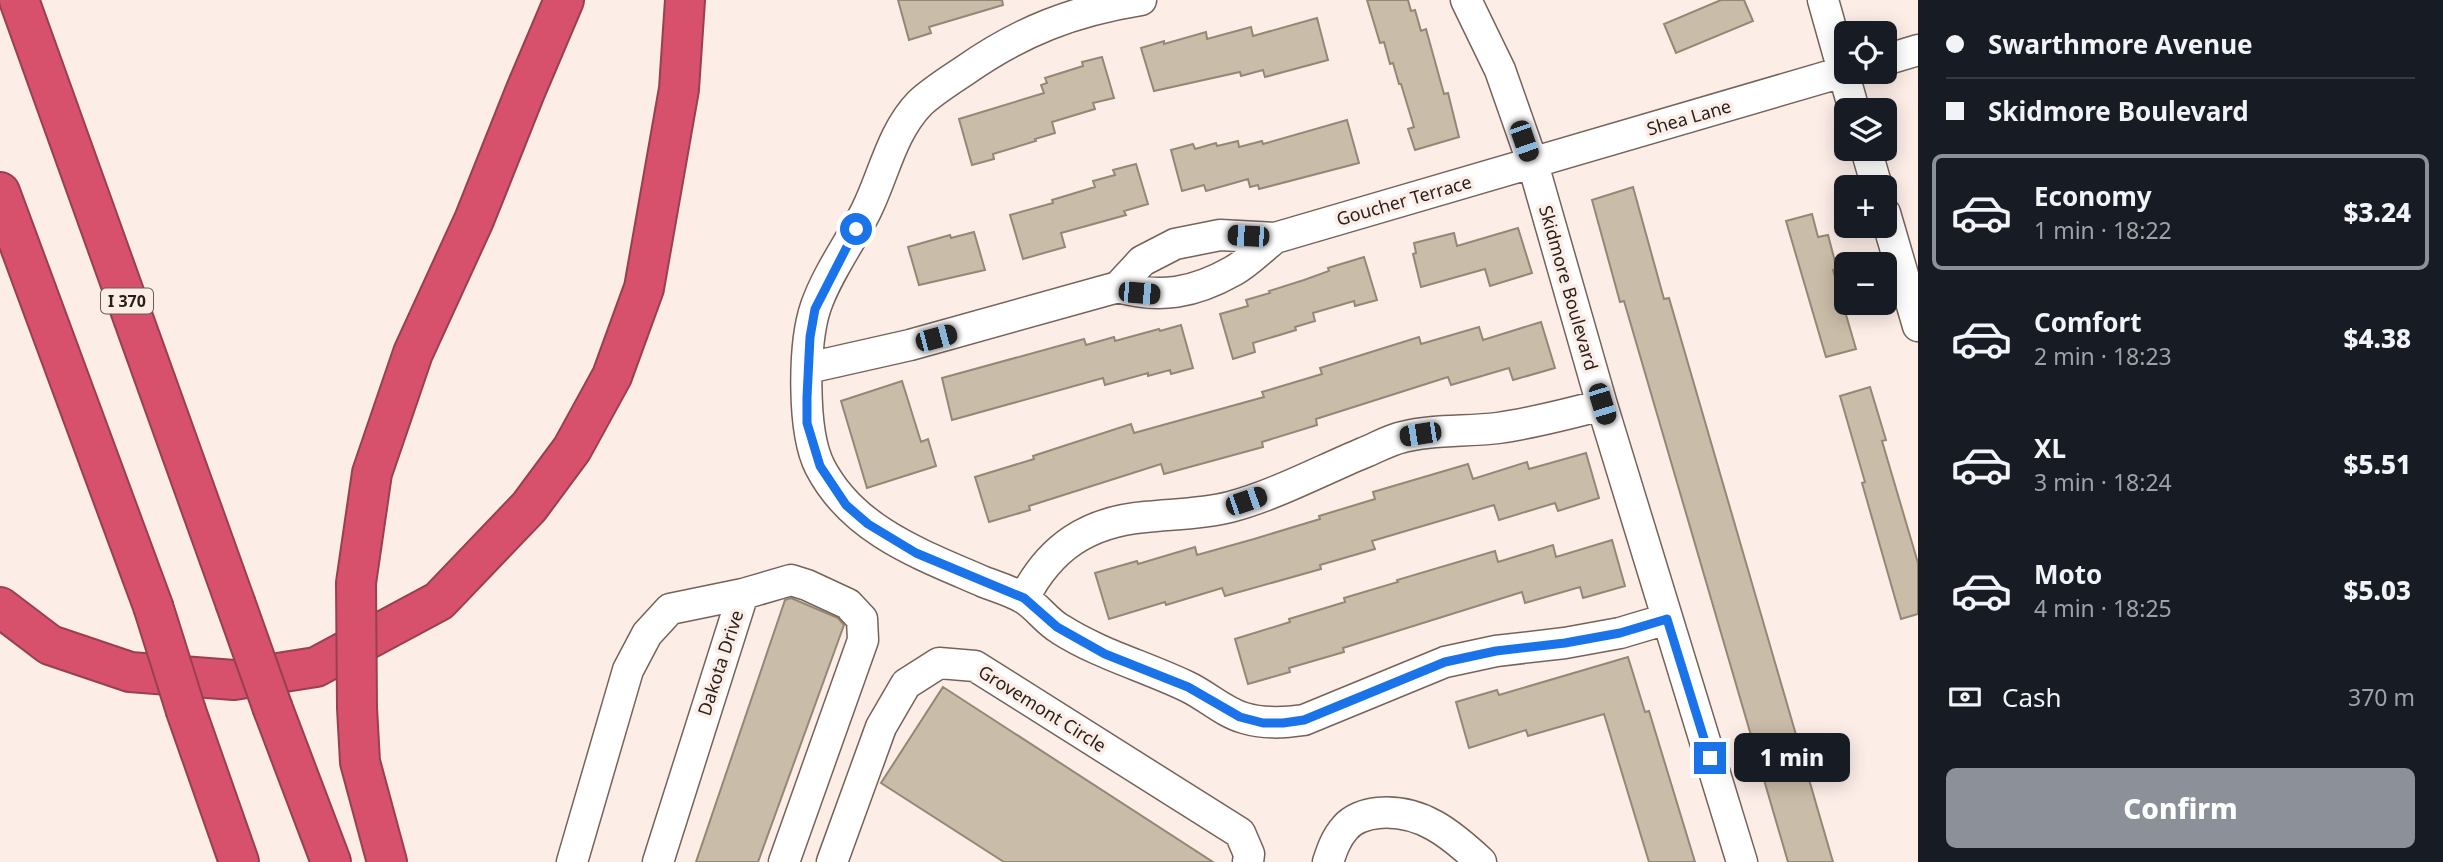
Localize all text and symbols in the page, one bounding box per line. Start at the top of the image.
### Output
map controls [1834,21,1897,315]
button: locate [1834,21,1897,84]
text: Swarthmore Avenue [1988,26,2253,62]
text: Skidmore Boulevard [1988,93,2249,129]
street label: Shea Lane [1644,94,1734,141]
button: layers [1834,98,1897,161]
car [1508,118,1541,164]
street label: Goucher Terrace [1333,169,1474,231]
button: + [1834,175,1897,238]
text: Economy [2034,178,2152,214]
icon: car [1950,181,2013,244]
text: $3.24 [2344,194,2411,230]
street label: Skidmore Boulevard [1534,203,1604,373]
route start [840,213,872,245]
text: 1 min · 18:22 [2034,214,2172,246]
car [1227,224,1270,248]
button: − [1834,252,1897,315]
car [1118,281,1161,305]
road number: I 370 [101,288,153,314]
text: Comfort [2034,304,2142,340]
icon: car [1950,307,2013,370]
text: $4.38 [2344,320,2411,356]
car [913,322,960,354]
text: 2 min · 18:23 [2034,340,2172,372]
car [1586,381,1619,427]
car [1398,420,1443,448]
text: XL [2034,430,2066,466]
icon: car [1950,433,2013,496]
text: $5.51 [2344,446,2411,482]
text: 3 min · 18:24 [2034,466,2172,498]
car [1223,484,1270,518]
text: Moto [2034,556,2102,592]
icon: car [1950,559,2013,622]
text: $5.03 [2344,572,2411,608]
text: 4 min · 18:25 [2034,592,2172,624]
street label: Dakota Drive [692,607,748,718]
street label: Grovemont Circle [974,659,1111,757]
icon: cash [1946,678,1984,716]
text: Cash [2002,679,2062,715]
text: 370 m [2348,681,2415,713]
callout: 1 min [1734,734,1850,782]
text: 1 min [1760,741,1824,773]
route end [1694,742,1726,774]
button: Confirm [1946,768,2415,848]

